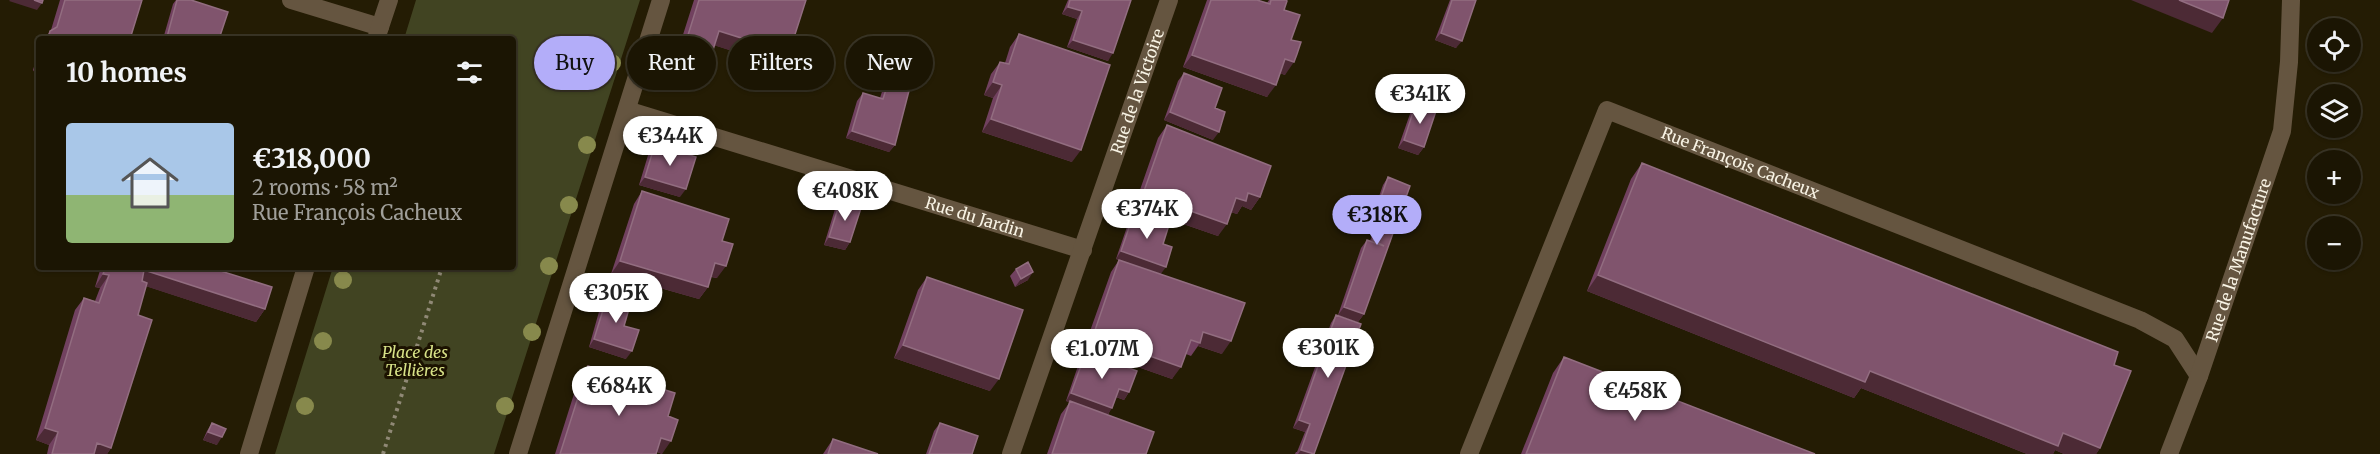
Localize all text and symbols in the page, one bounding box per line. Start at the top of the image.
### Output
map controls [2307,18,2361,270]
button: locate [2307,18,2361,72]
street label: Rue de la Victoire [1106,26,1168,157]
chip: Buy [534,36,615,90]
chip: Rent [627,36,716,90]
chip: Filters [728,36,834,90]
chip: New [846,36,933,90]
text: 10 homes [66,56,187,89]
icon: filters [453,56,486,89]
pin: €341K [1378,74,1462,125]
text: €341K [1389,81,1451,106]
button: layers [2307,84,2361,138]
pin: €344K [628,116,712,167]
street label: Rue François Cacheux [1658,122,1823,203]
text: €344K [637,123,703,148]
text: €318,000 [252,142,371,175]
icon: home [114,147,186,219]
button: + [2307,150,2361,204]
pin: €408K [803,171,887,222]
text: 2 rooms · 58 m² [252,175,398,200]
street label: Rue de la Manufacture [2201,176,2275,344]
text: €408K [812,178,878,203]
pin: €374K [1105,189,1189,240]
street label: Rue du Jardin [923,192,1027,242]
pin: €318K [1335,195,1419,246]
text: €374K [1116,196,1178,221]
text: Rue François Cacheux [252,200,462,225]
text: €318K [1346,202,1408,227]
button: − [2307,216,2361,270]
pin: €305K [574,273,658,324]
text: €305K [583,280,649,305]
pin: €301K [1286,328,1370,379]
pin: €1.07M [1053,329,1151,380]
text: €301K [1297,335,1359,360]
text: €1.07M [1065,336,1139,361]
park label: Place des Tellières [382,342,448,380]
pin: €684K [577,366,661,417]
pin: €458K [1593,371,1677,422]
text: €684K [586,373,652,398]
text: €458K [1603,378,1667,403]

